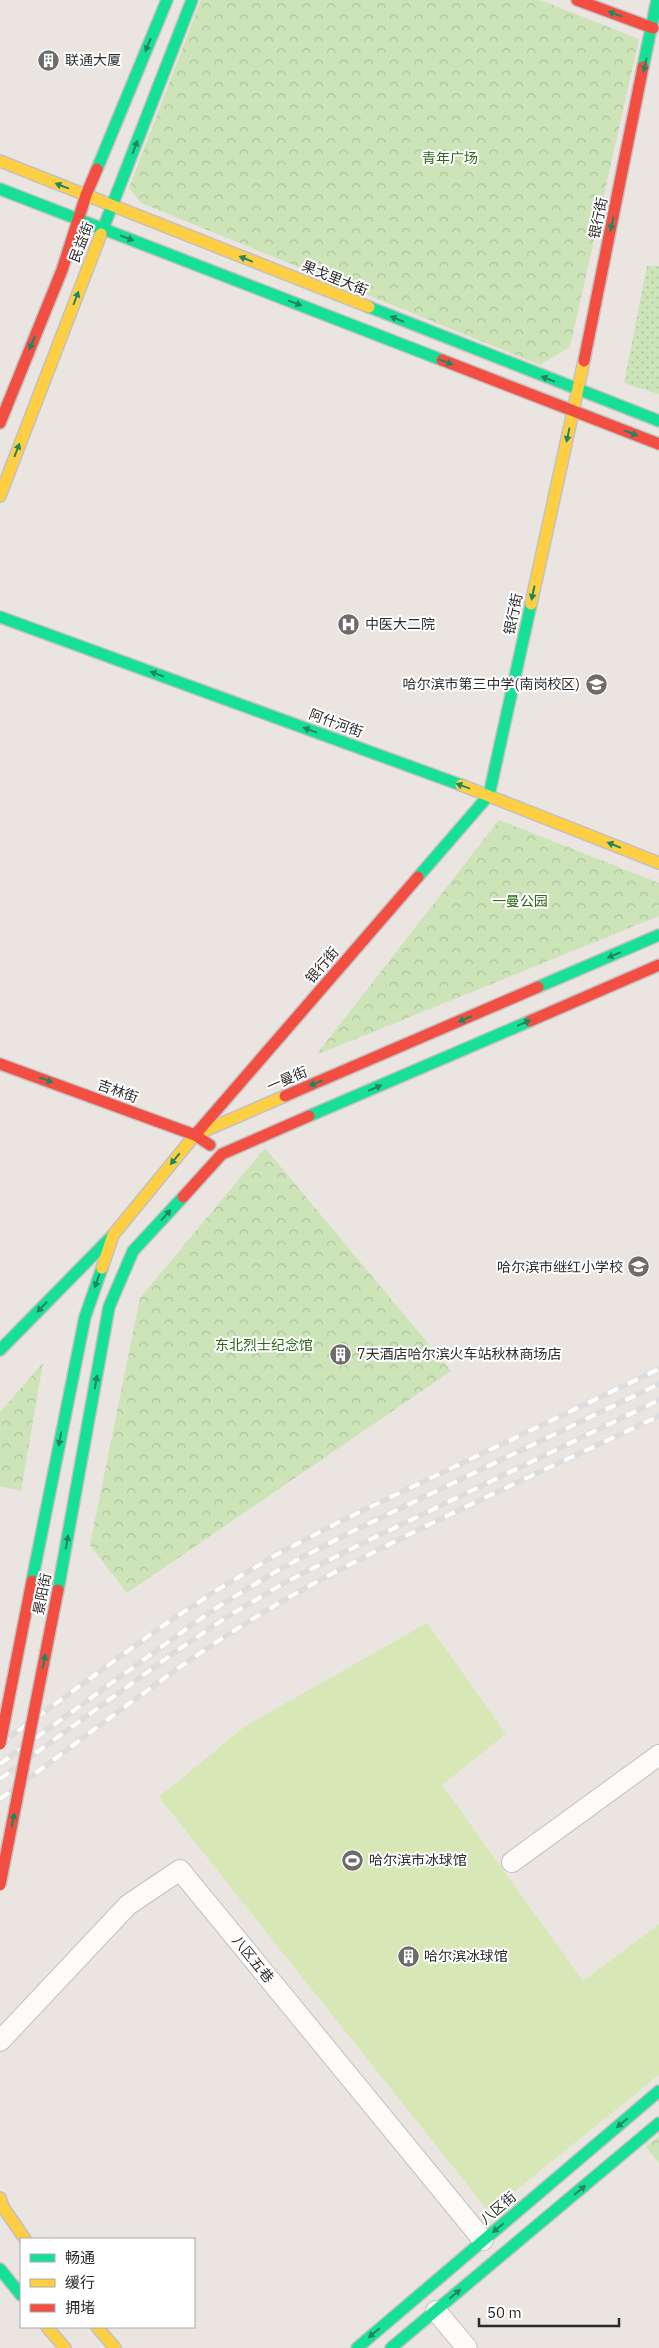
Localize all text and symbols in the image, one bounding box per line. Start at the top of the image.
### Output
one-way arrow [607,10,622,18]
one-way arrow [144,38,152,52]
building icon: 联通大厦 [37,48,61,72]
place label: 联通大厦 [65,51,121,69]
one-way arrow [641,57,649,73]
one-way arrow [131,139,139,154]
park label: 青年广场 [422,149,478,167]
one-way arrow [55,181,70,189]
street label: 银行街 [585,196,611,240]
one-way arrow [608,217,616,232]
street label: 民益街 [65,219,97,265]
one-way arrow [120,234,135,242]
one-way arrow [238,255,253,263]
street label: 果戈里大街 [299,257,371,299]
one-way arrow [73,291,80,306]
one-way arrow [288,299,303,307]
one-way arrow [389,315,404,323]
one-way arrow [28,336,36,350]
one-way arrow [439,358,454,366]
one-way arrow [541,374,555,382]
one-way arrow [564,427,572,442]
one-way arrow [623,429,638,437]
one-way arrow [14,443,22,457]
one-way arrow [529,586,537,601]
street label: 银行街 [500,592,526,636]
hospital icon: 中医大二院 [337,612,361,636]
place label: 中医大二院 [365,615,435,633]
one-way arrow [150,670,165,677]
school or university icon: 哈尔滨市第三中学(南岗校区) [584,672,608,696]
place label: 哈尔滨市第三中学(南岗校区) [403,675,580,693]
street label: 阿什河街 [307,705,365,741]
one-way arrow [302,726,317,734]
one-way arrow [455,782,470,789]
one-way arrow [607,841,621,849]
park label: 一曼公园 [492,892,548,910]
street label: 银行街 [301,943,343,987]
one-way arrow [607,951,621,959]
one-way arrow [458,1015,472,1023]
one-way arrow [517,1019,531,1027]
street label: 一曼街 [264,1063,310,1095]
street label: 吉林街 [95,1075,141,1107]
one-way arrow [39,1076,54,1084]
one-way arrow [309,1079,323,1087]
one-way arrow [368,1083,382,1091]
one-way arrow [170,1152,181,1165]
one-way arrow [160,1210,172,1222]
school or university icon: 哈尔滨市继红小学校 [627,1255,651,1279]
place label: 哈尔滨市继红小学校 [497,1258,623,1276]
one-way arrow [93,1274,101,1289]
one-way arrow [36,1301,48,1313]
park label: 东北烈士纪念馆 [215,1336,313,1354]
building icon: 7天酒店哈尔滨火车站秋林商场店 [329,1342,353,1366]
place label: 7天酒店哈尔滨火车站秋林商场店 [357,1345,561,1363]
one-way arrow [92,1374,100,1390]
one-way arrow [56,1431,64,1447]
one-way arrow [63,1535,71,1550]
street label: 景阳街 [29,1572,55,1616]
one-way arrow [41,1652,49,1668]
one-way arrow [9,1812,17,1828]
sports icon: 哈尔滨市冰球馆 [341,1848,365,1872]
place label: 哈尔滨市冰球馆 [369,1851,467,1869]
street label: 八区五巷 [228,1932,278,1986]
building icon: 哈尔滨冰球馆 [396,1944,420,1968]
place label: 哈尔滨冰球馆 [424,1947,508,1965]
one-way arrow [616,2117,629,2128]
one-way arrow [573,2184,586,2195]
street label: 八区街 [476,2188,520,2228]
one-way arrow [492,2222,504,2233]
legend [20,2238,195,2328]
text: 畅通 [65,2248,95,2267]
text: 缓行 [65,2273,95,2292]
one-way arrow [449,2289,461,2300]
scale bar [479,2296,619,2328]
text: 拥堵 [65,2298,95,2317]
text: 50 m [487,2303,522,2322]
one-way arrow [368,2328,381,2339]

